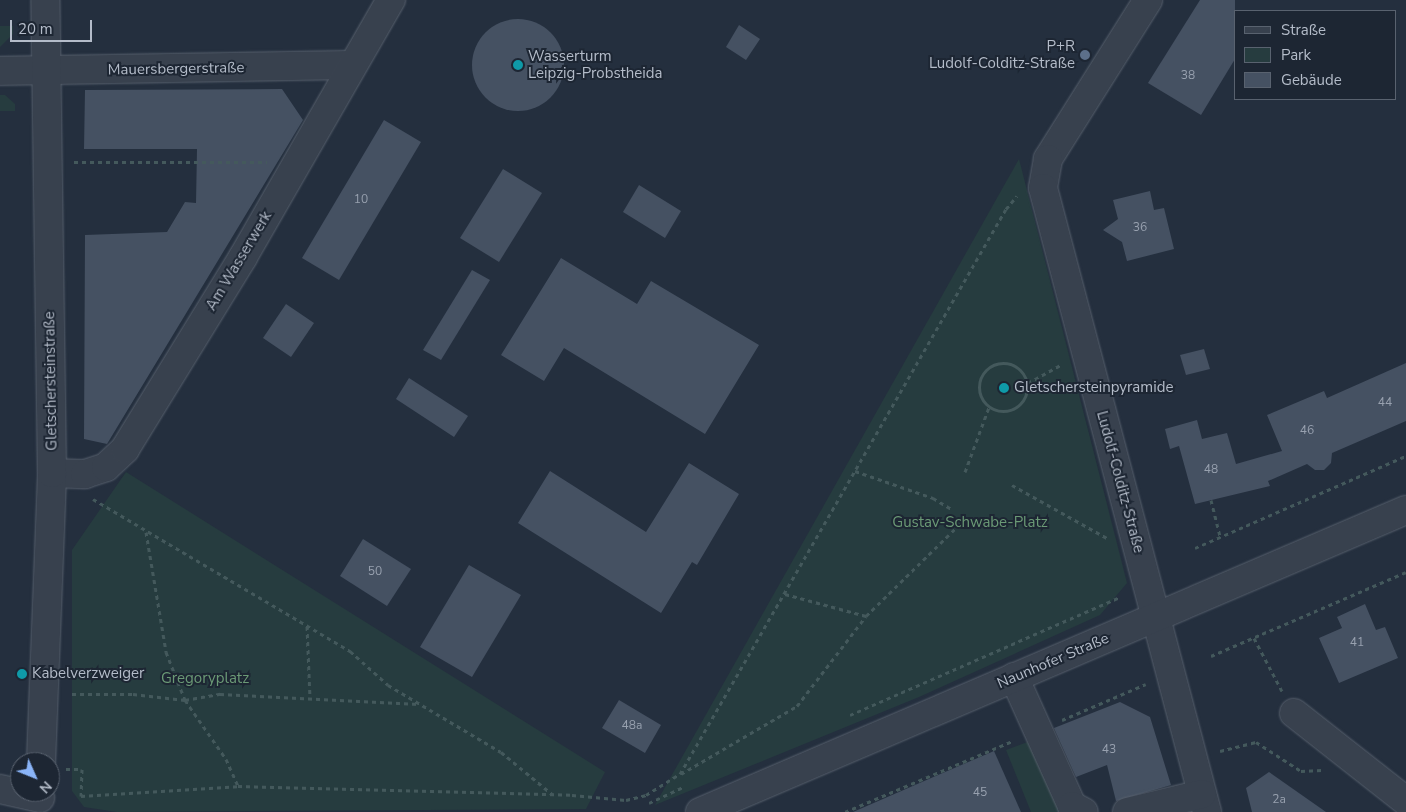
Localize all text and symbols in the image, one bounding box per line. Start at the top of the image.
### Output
scale bar [12,10,95,42]
legend [1234,10,1396,100]
text: 20 m [18,19,53,39]
text: Straße [1281,20,1326,40]
place label: P+R Ludolf-Colditz-Straße [929,37,1075,72]
text: Park [1281,45,1311,65]
place label: Wasserturm Leipzig-Probstheida [528,47,663,82]
marker: P+R Ludolf-Colditz-Straße [1079,49,1091,61]
street label: Mauersbergerstraße [108,59,244,79]
marker: Wasserturm Leipzig-Probstheida [512,59,524,71]
house number: 38 [1181,69,1195,83]
text: Gebäude [1281,70,1342,90]
house number: 10 [354,193,368,207]
street label: Am Wasserwerk [202,208,276,314]
house number: 36 [1133,221,1147,235]
street label: Gletschersteinstraße [41,311,61,451]
place label: Gletschersteinpyramide [1014,379,1173,397]
marker: Gletschersteinpyramide [998,382,1010,394]
house number: 44 [1378,396,1392,410]
street label: Ludolf-Colditz-Straße [1092,409,1148,555]
house number: 46 [1300,424,1314,438]
house number: 48 [1204,463,1218,477]
park label: Gustav-Schwabe-Platz [892,514,1048,532]
house number: 50 [368,565,382,579]
street label: Naunhofer Straße [994,629,1112,693]
house number: 41 [1350,636,1364,650]
place label: Kabelverzweiger [32,665,144,683]
marker: Kabelverzweiger [16,668,28,680]
park label: Gregoryplatz [161,670,249,688]
house number: 48a [622,719,642,733]
house number: 43 [1102,743,1116,757]
north arrow [10,752,60,802]
text: N [35,777,56,797]
house number: 45 [973,786,987,800]
house number: 2a [1272,793,1286,807]

